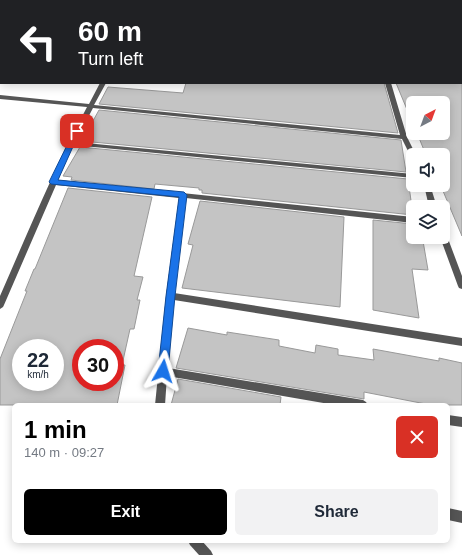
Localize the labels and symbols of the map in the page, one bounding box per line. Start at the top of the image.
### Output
north arrow [406,96,450,140]
pin [60,114,94,148]
speed limit sign: 30 [72,339,124,391]
position arrow [142,350,184,392]

